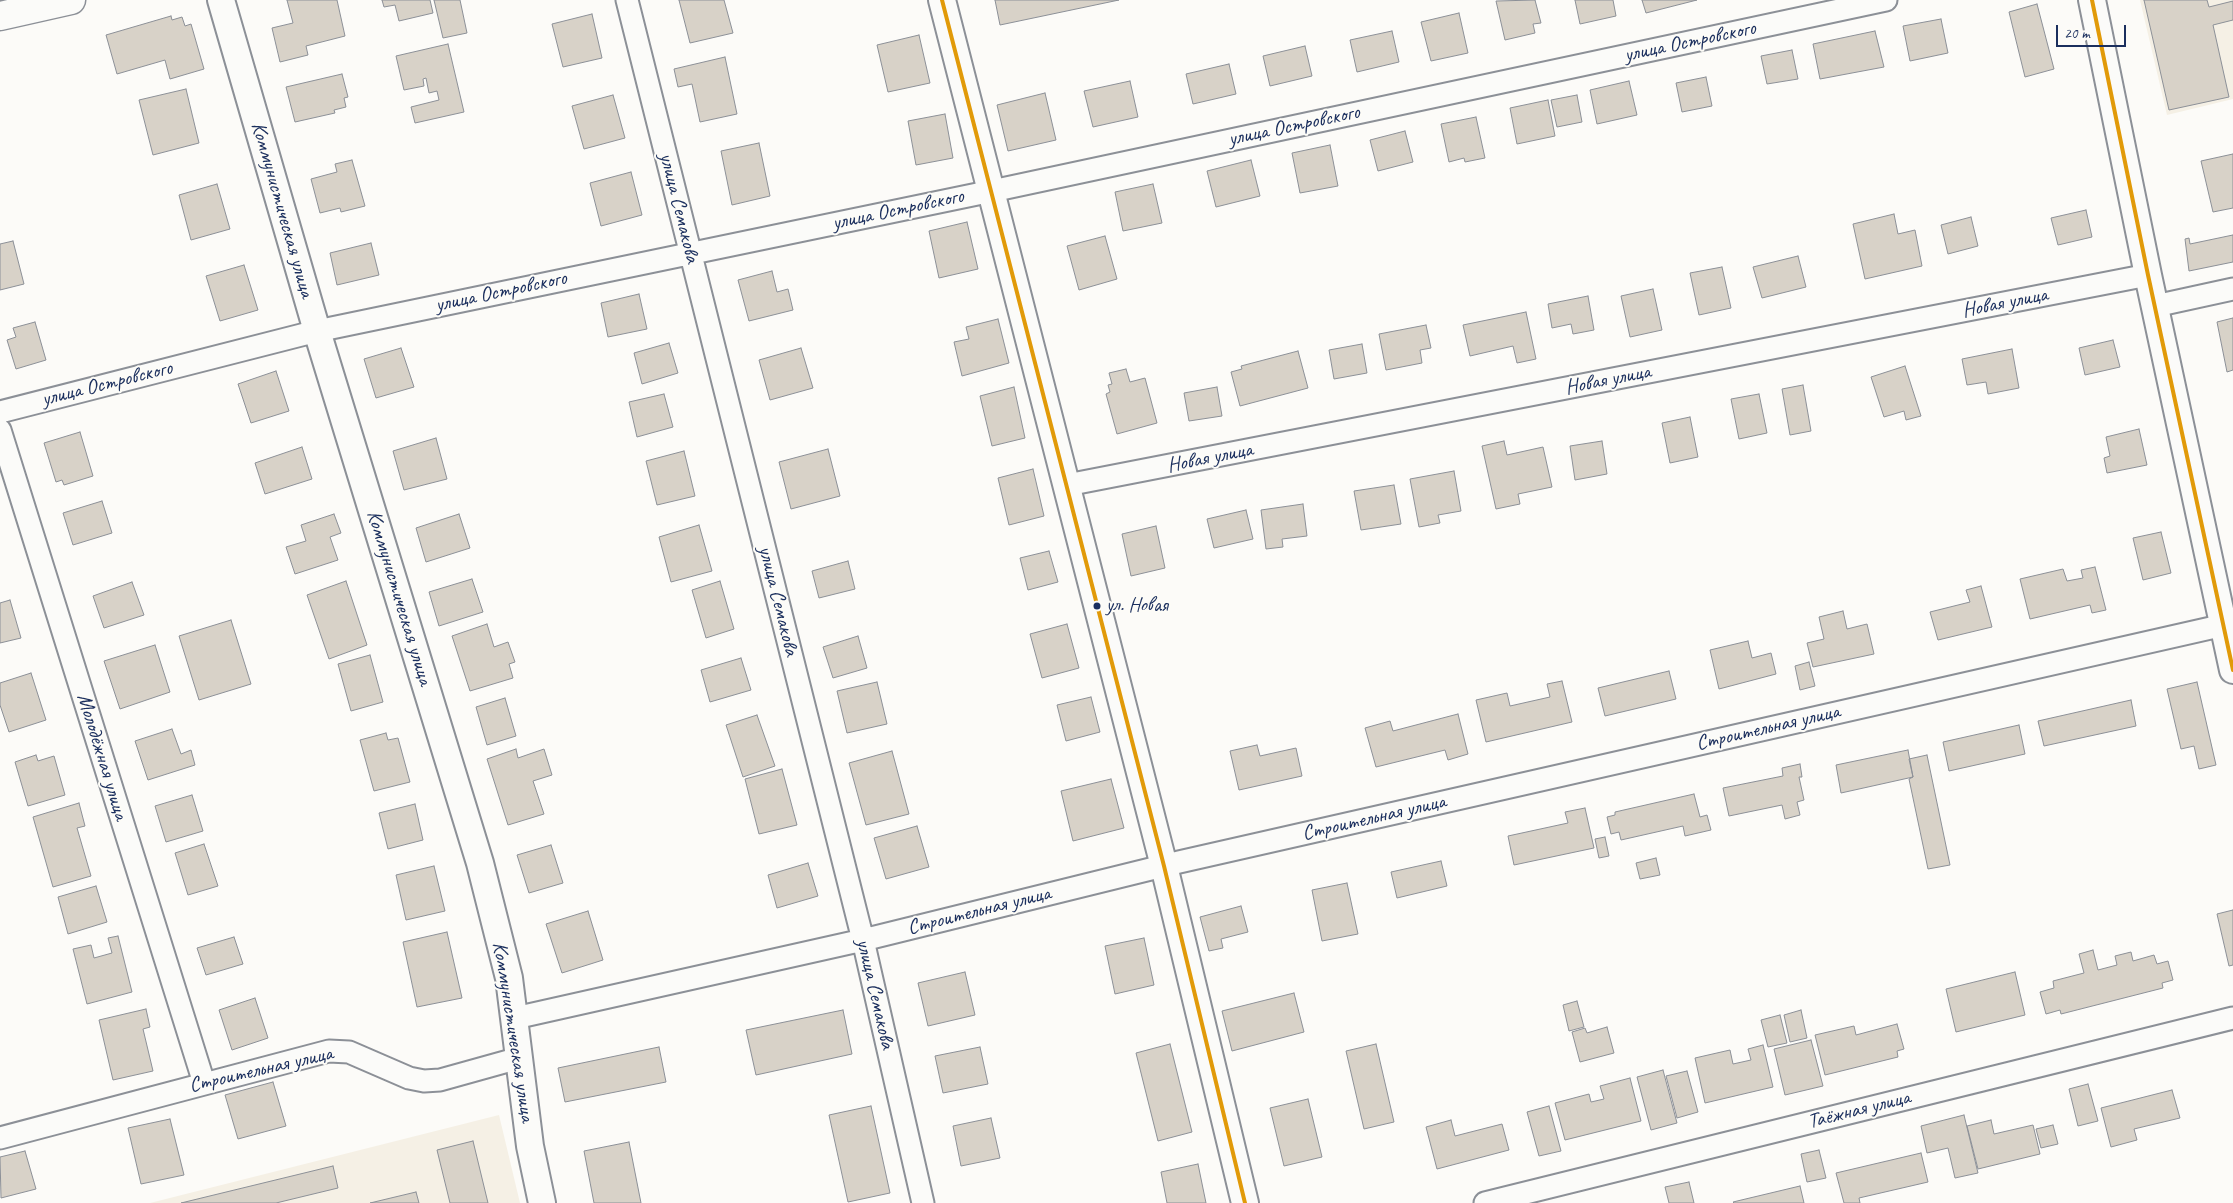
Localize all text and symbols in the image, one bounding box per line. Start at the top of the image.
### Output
scale bar [2058,15,2128,47]
street label: улица Островского [1622,16,1758,68]
text: 20 m [2064,24,2090,43]
street label: улица Островского [1226,100,1362,152]
street label: Коммунистическая улица [245,119,319,301]
street label: улица Семакова [653,150,705,266]
street label: улица Островского [830,184,966,236]
street label: улица Островского [433,266,569,318]
street label: Новая улица [1960,282,2050,324]
street label: улица Островского [39,356,175,412]
street label: Новая улица [1563,359,1653,401]
street label: Новая улица [1165,437,1255,479]
street label: Коммунистическая улица [360,507,438,689]
street label: улица Семакова [752,543,804,659]
place label: ул. Новая [1106,594,1168,618]
marker: ул. Новая [1092,601,1102,611]
street label: Молодёжная улица [71,691,133,823]
street label: Строительная улица [1694,699,1842,757]
street label: Строительная улица [1300,789,1448,847]
street label: Строительная улица [905,881,1053,941]
street label: улица Семакова [850,936,900,1052]
street label: Коммунистическая улица [486,940,540,1124]
street label: Строительная улица [187,1041,335,1099]
street label: Таёжная улица [1805,1085,1913,1135]

